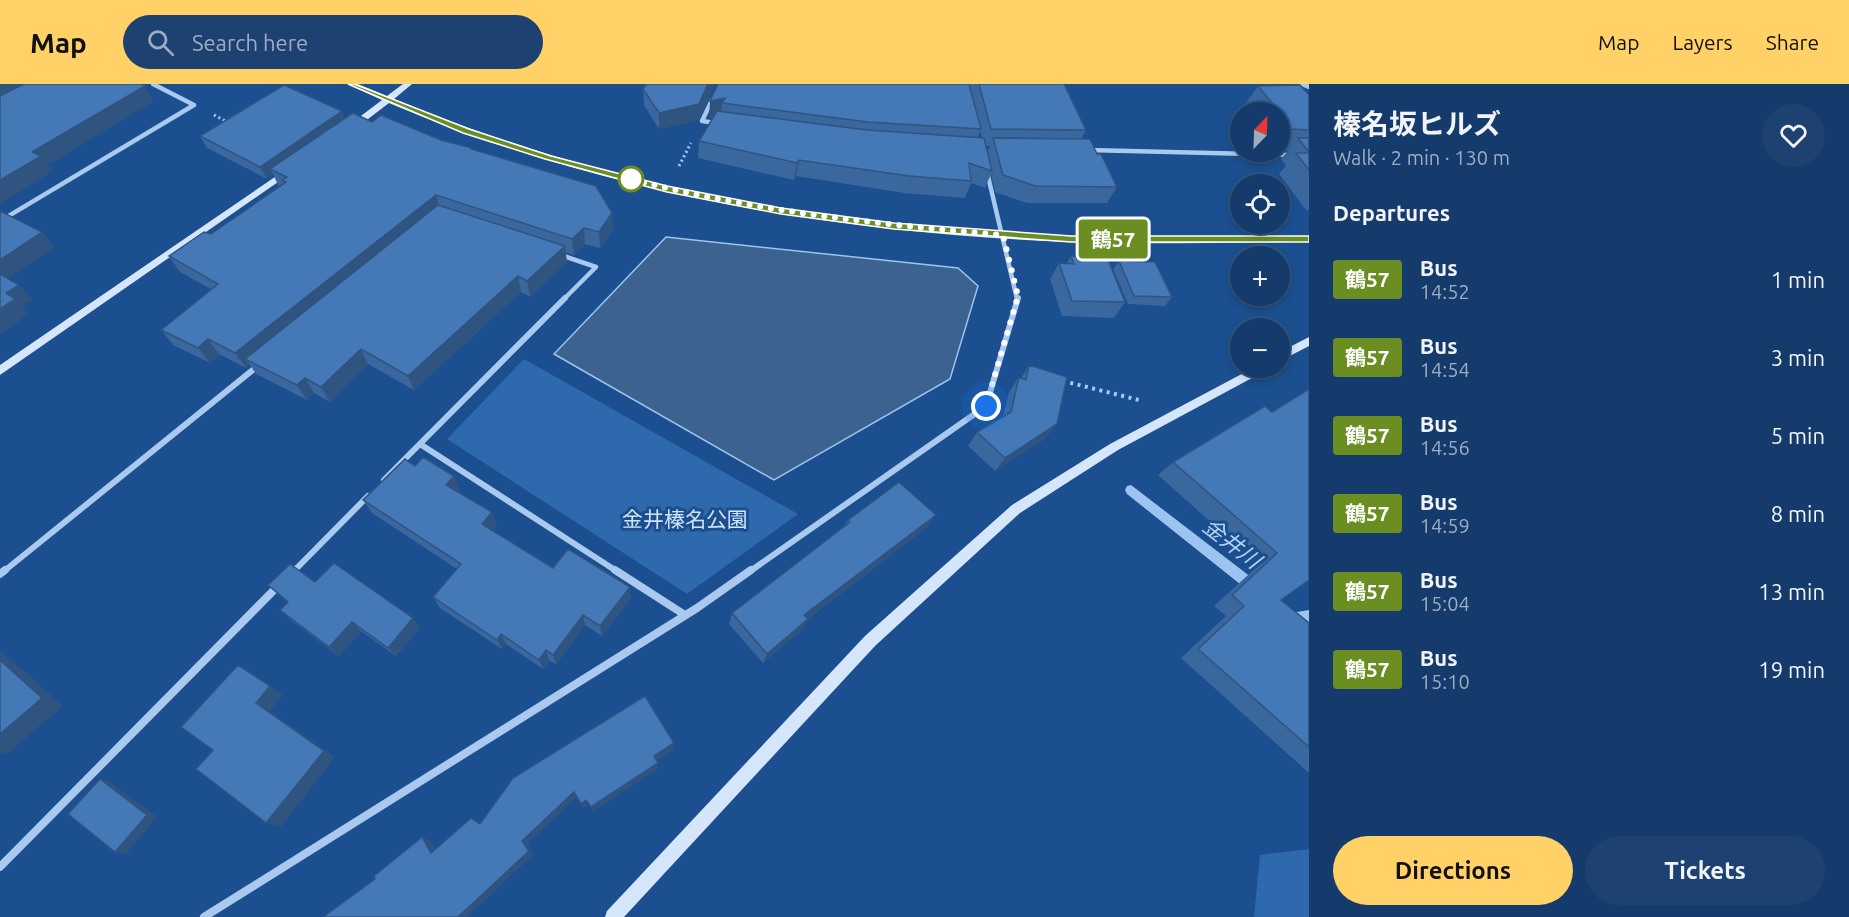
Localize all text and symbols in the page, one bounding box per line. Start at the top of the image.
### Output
search box [123,15,543,69]
icon: search [144,26,177,59]
text: Map [30,27,87,58]
text: Search here [192,30,308,55]
text: Map [1598,30,1639,54]
text: Layers [1672,30,1733,54]
text: Share [1766,30,1819,54]
north arrow [1230,102,1290,162]
map controls [1230,102,1290,378]
button: heart [1762,104,1825,167]
text: 榛名坂ヒルズ [1333,108,1501,139]
text: Walk · 2 min · 130 m [1333,146,1510,169]
unlabelled marker [618,166,644,192]
button: locate [1230,174,1290,234]
text: Departures [1333,200,1450,225]
line badge: 鶴57 [1078,220,1148,258]
text: 鶴57 [1091,227,1135,251]
button: + [1230,246,1290,306]
text: Bus [1420,255,1458,280]
text: 鶴57 [1345,267,1390,291]
text: 1 min [1771,267,1825,292]
text: 14:52 [1420,280,1470,303]
button: − [1230,318,1290,378]
text: Bus [1420,333,1458,358]
text: 鶴57 [1345,345,1390,369]
text: 3 min [1771,345,1825,370]
text: 14:54 [1420,358,1470,381]
your location [971,391,1001,421]
text: Bus [1420,411,1458,436]
text: 鶴57 [1345,423,1390,447]
text: 5 min [1771,423,1825,448]
text: 14:56 [1420,436,1470,459]
text: Bus [1420,489,1458,514]
text: 鶴57 [1345,501,1390,525]
text: 8 min [1771,501,1825,526]
park label: 金井榛名公園 [622,507,748,531]
water label: 金井川 [1199,512,1268,574]
text: 14:59 [1420,514,1470,537]
text: Bus [1420,567,1458,592]
text: 鶴57 [1345,579,1390,603]
text: 13 min [1758,579,1825,604]
text: 15:04 [1420,592,1470,615]
text: Bus [1420,645,1458,670]
text: 鶴57 [1345,657,1390,681]
text: 19 min [1758,657,1825,682]
text: 15:10 [1420,670,1470,693]
button: Directions [1333,836,1573,905]
button: Tickets [1585,836,1825,905]

